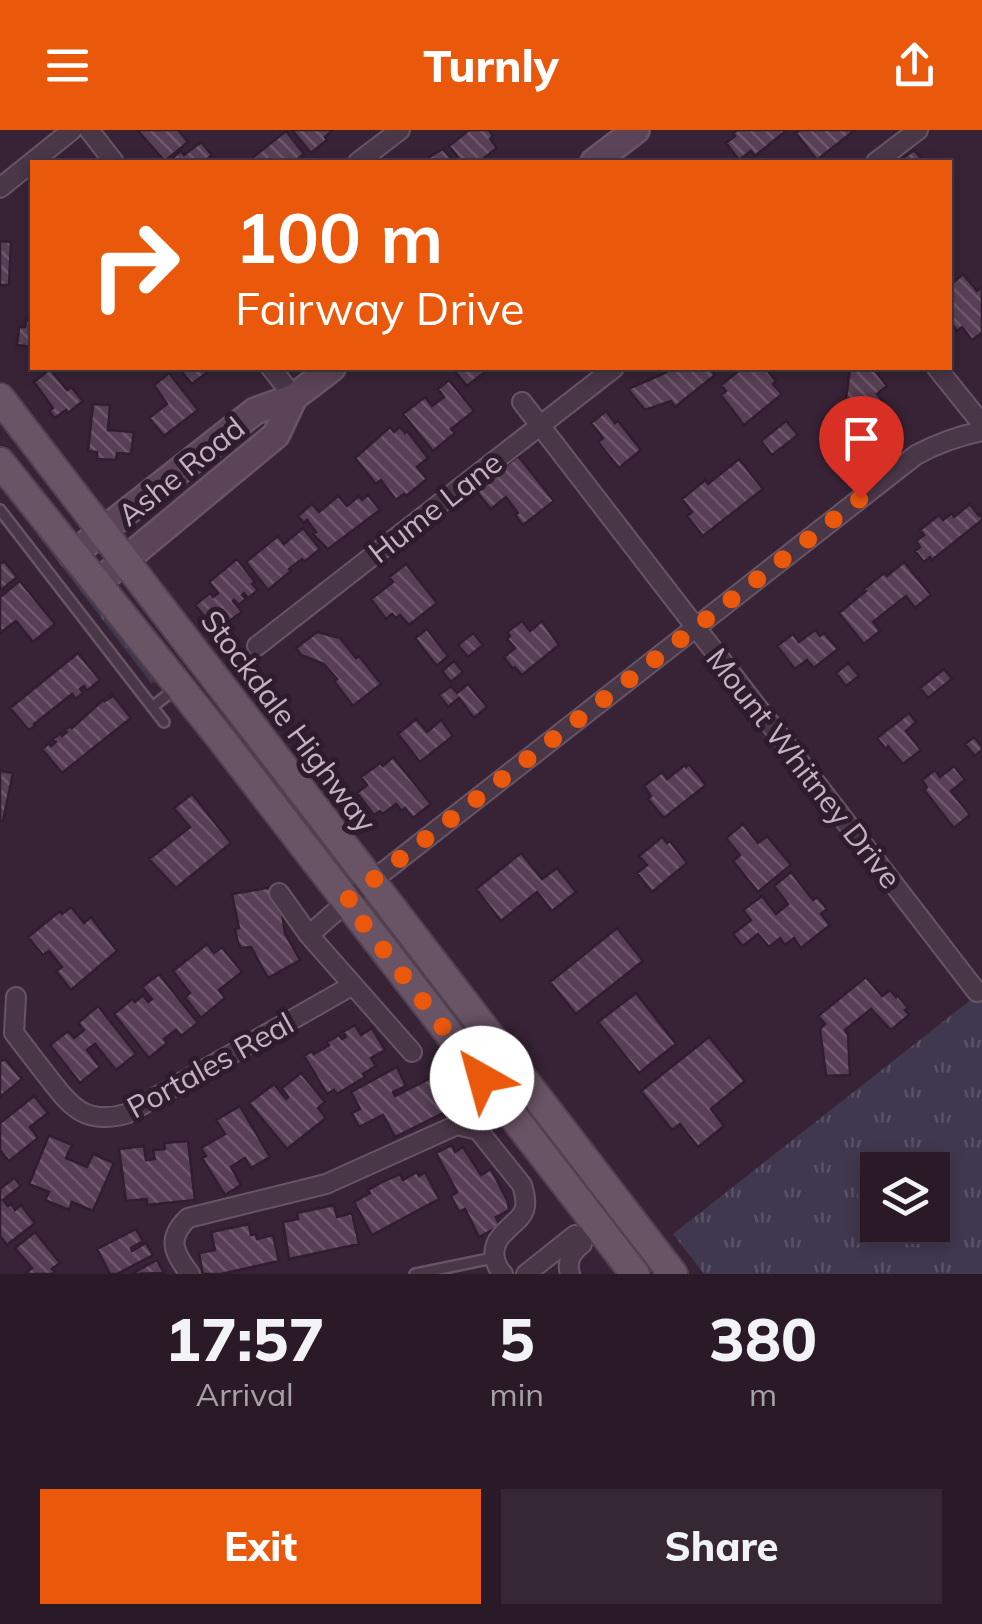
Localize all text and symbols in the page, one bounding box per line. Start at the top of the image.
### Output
text: Turnly [423,37,559,93]
icon: menu [40,38,95,93]
icon: share [887,38,942,93]
text: 100 m [235,193,443,281]
icon: right [70,200,200,330]
text: Fairway Drive [235,280,525,336]
pin [819,396,904,499]
street label: Ashe Road [110,408,252,534]
icon: arrive [834,411,889,466]
street label: Hume Lane [361,443,509,571]
street label: Stockdale Highway [193,602,385,840]
street label: Mount Whitney Drive [698,640,910,896]
street label: Portales Real [120,1004,300,1126]
position arrow [430,1026,534,1130]
map controls [860,1152,950,1242]
button: layers [860,1152,950,1242]
text: 17:57 [165,1301,325,1376]
text: 5 [499,1301,535,1376]
text: 380 [709,1301,817,1376]
text: Arrival [196,1374,294,1414]
text: min [490,1374,544,1414]
text: m [749,1374,777,1414]
button: Exit [40,1489,481,1604]
button: Share [501,1489,942,1604]

